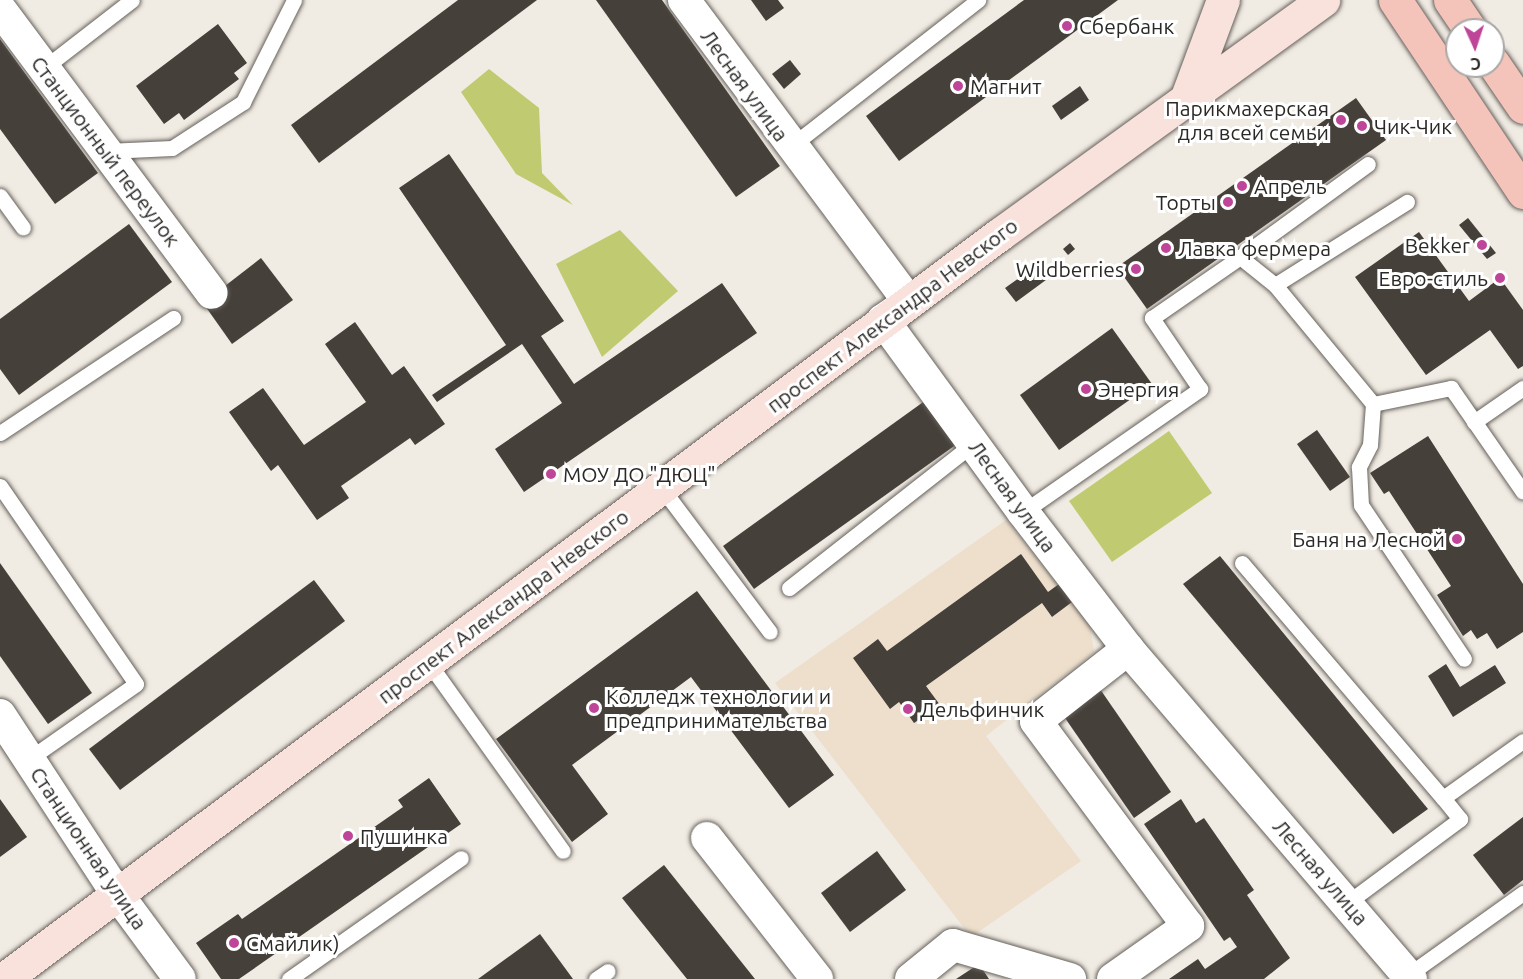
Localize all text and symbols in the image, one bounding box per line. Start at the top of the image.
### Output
place label: Сбербанк [1079,13,1174,39]
north arrow [1445,18,1505,78]
marker: Сбербанк [1060,19,1074,33]
street label: Лесная улица [696,24,794,146]
street label: Станционный переулок [26,51,186,251]
text: С [1470,55,1481,73]
place label: Магнит [970,73,1042,99]
marker: Магнит [951,79,965,93]
place label: Парикмахерская для всей семьи [1165,95,1329,145]
marker: Парикмахерская для всей семьи [1334,113,1348,127]
place label: Чик-Чик [1374,113,1452,139]
marker: Чик-Чик [1355,119,1369,133]
place label: Апрель [1254,173,1327,199]
marker: Апрель [1235,179,1249,193]
place label: Торты [1156,189,1216,215]
marker: Торты [1221,195,1235,209]
street label: проспект Александра Невского [762,212,1022,418]
place label: Bekker [1405,232,1470,258]
place label: Лавка фермера [1178,235,1331,261]
marker: Bekker [1475,238,1489,252]
marker: Лавка фермера [1159,241,1173,255]
place label: Wildberries [1016,256,1124,282]
marker: Wildberries [1129,262,1143,276]
place label: Евро-стиль [1379,265,1488,291]
marker: Евро-стиль [1493,271,1507,285]
place label: Энергия [1098,376,1179,402]
marker: Энергия [1079,382,1093,396]
street label: Лесная улица [964,435,1062,557]
place label: МОУ ДО "ДЮЦ" [563,461,716,487]
marker: МОУ ДО "ДЮЦ" [544,467,558,481]
street label: проспект Александра Невского [373,503,633,709]
place label: Баня на Лесной [1292,526,1445,552]
marker: Баня на Лесной [1450,532,1464,546]
place label: Колледж технологии и предпринимательства [606,683,831,733]
place label: Дельфинчик [920,696,1044,722]
marker: Колледж технологии и предпринимательства [587,701,601,715]
marker: Дельфинчик [901,702,915,716]
street label: Станционная улица [25,762,153,934]
street label: Лесная улица [1268,814,1374,930]
place label: Пушинка [360,823,448,849]
marker: Пушинка [341,829,355,843]
place label: Смайлик) [246,930,340,956]
marker: Смайлик) [227,936,241,950]

